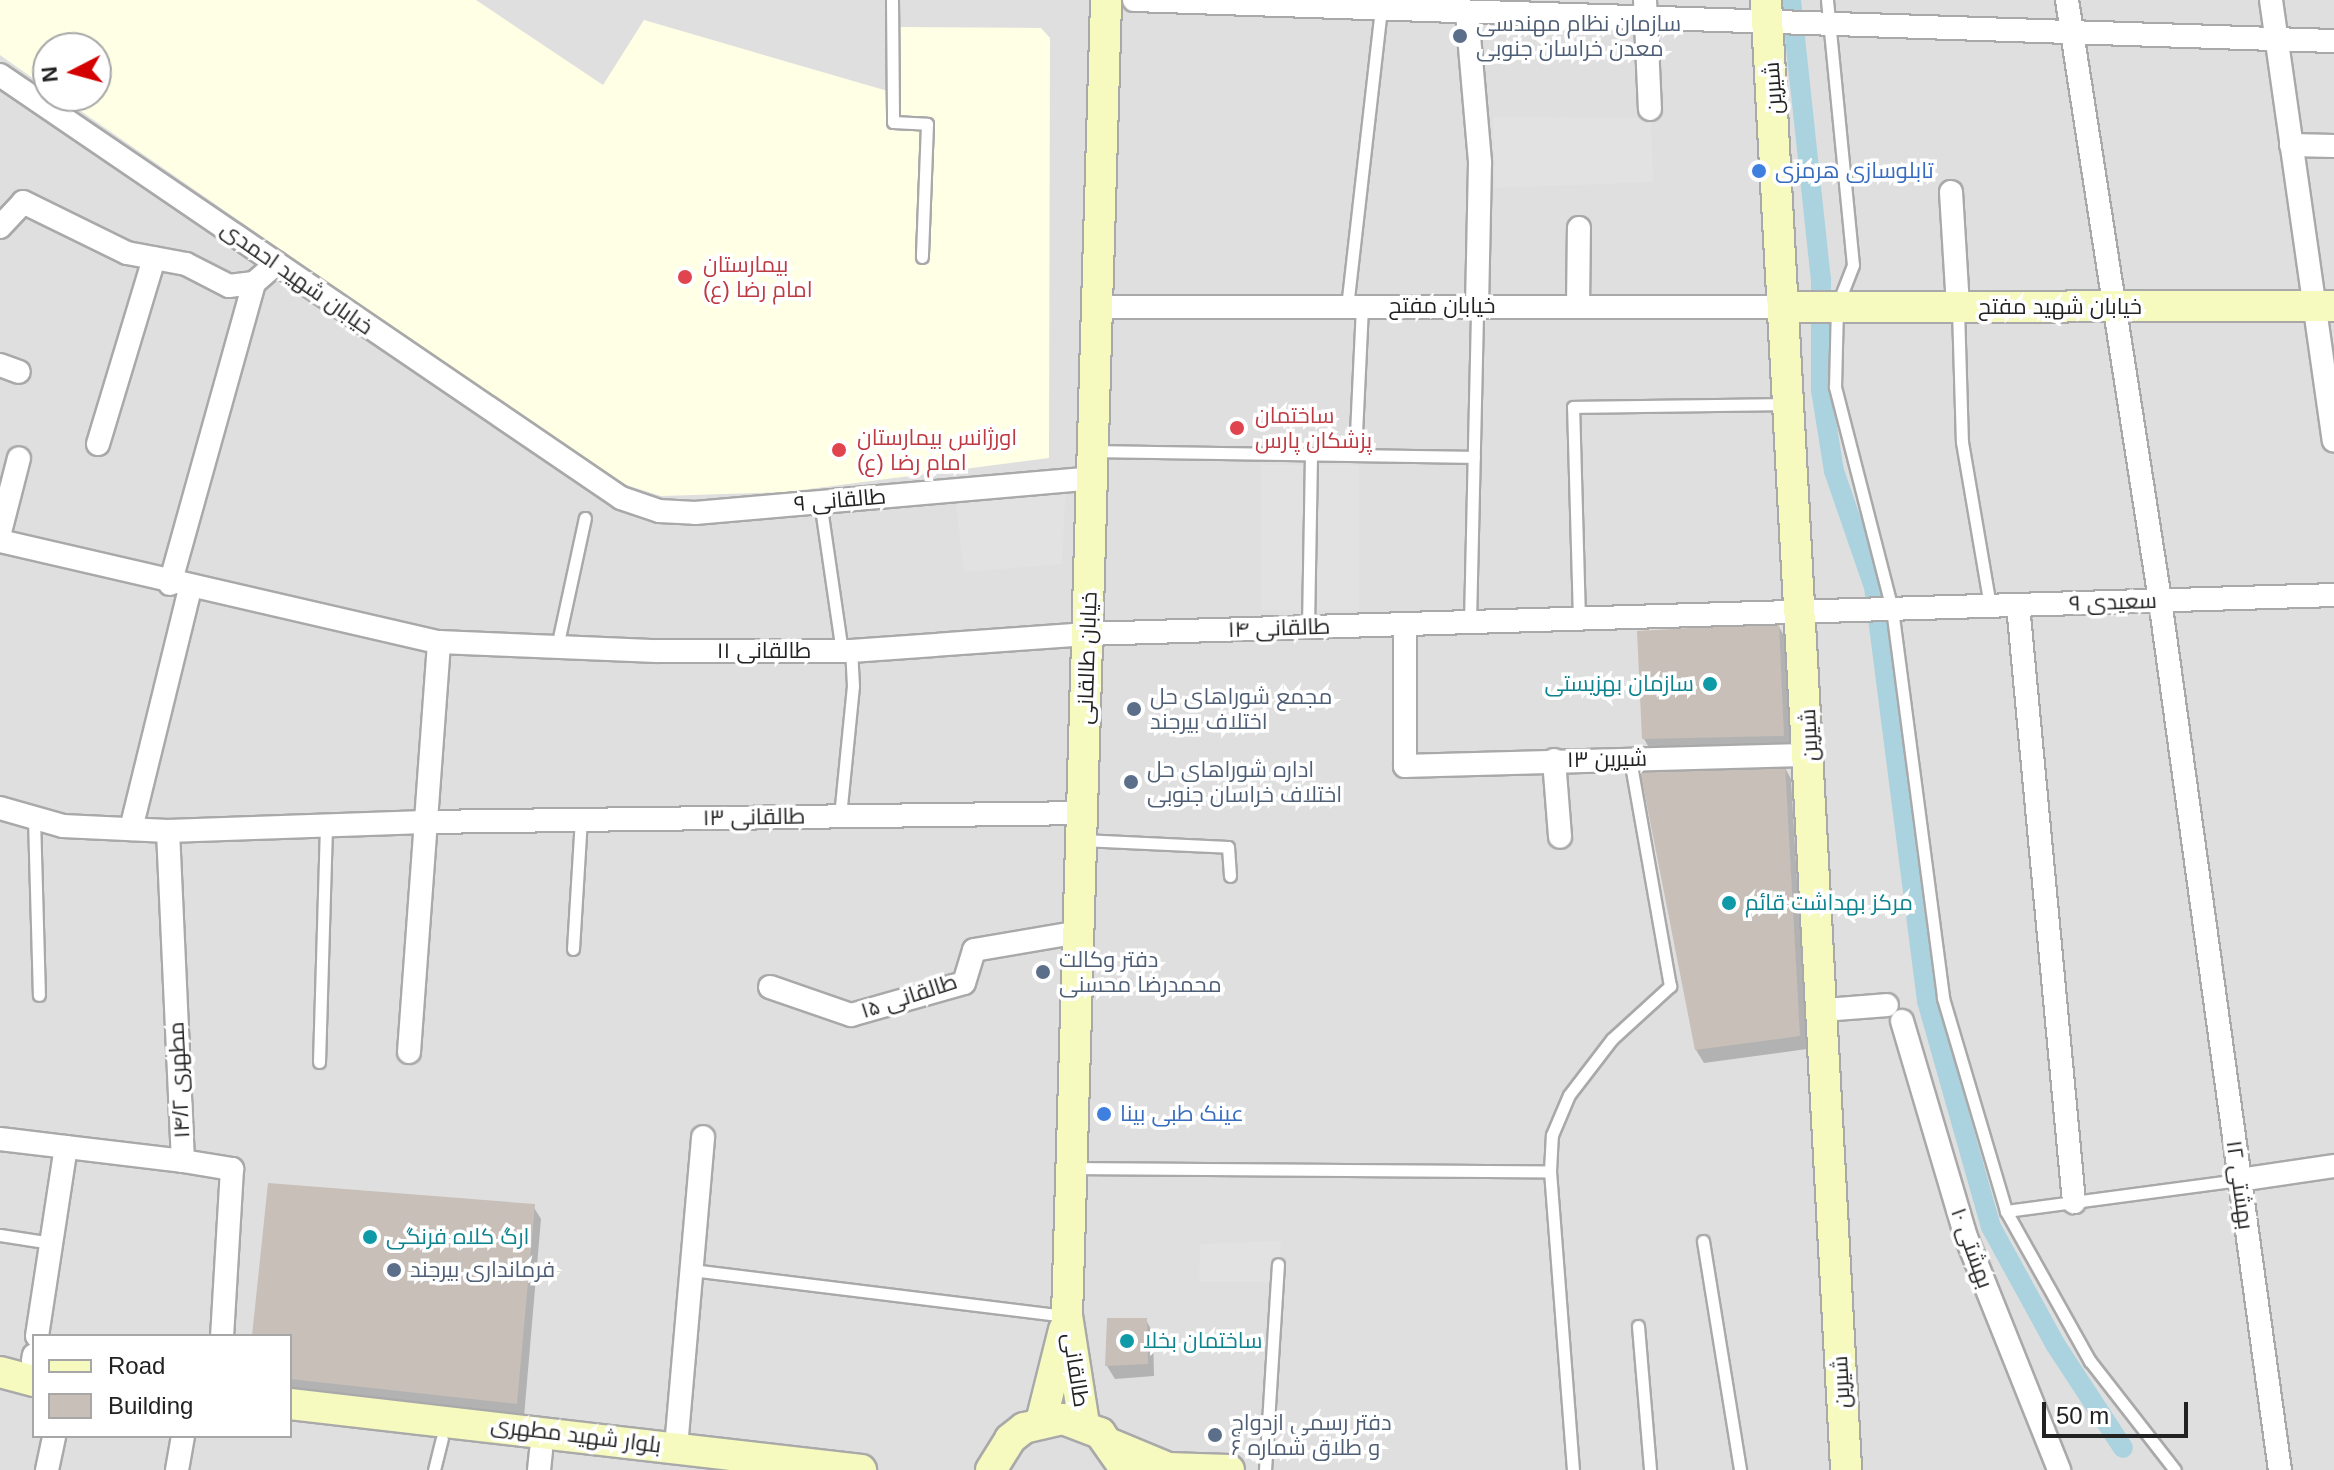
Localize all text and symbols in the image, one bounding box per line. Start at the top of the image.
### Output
place label: سازمان نظام مهندسی معدن خراسان جنوبی [1476,10,1681,62]
marker: سازمان نظام مهندسی معدن خراسان جنوبی [1451,27,1469,45]
north arrow [32,32,112,112]
street label: شیرین [1758,61,1788,115]
text: N [36,65,63,84]
place label: تابلوسازی هرمزی [1775,158,1934,184]
marker: تابلوسازی هرمزی [1750,162,1768,180]
street label: خیابان شهید احمدی [216,216,378,340]
place label: بیمارستان امام رضا (ع) [703,251,813,302]
marker: بیمارستان امام رضا (ع) [674,266,696,288]
street label: خیابان مفتح [1389,293,1495,319]
street label: خیابان شهید مفتح [1978,294,2142,320]
place label: ساختمان پزشکان پارس [1255,402,1372,454]
marker: ساختمان پزشکان پارس [1226,417,1248,439]
place label: اورژانس بیمارستان امام رضا (ع) [857,424,1017,476]
marker: اورژانس بیمارستان امام رضا (ع) [828,439,850,461]
street label: طالقانی ۹ [793,483,887,517]
street label: سعیدی ۹ [2069,587,2157,617]
street label: خیابان طالقانی [1071,591,1103,725]
street label: طالقانی ۱۴ [1227,613,1331,643]
street label: طالقانی ۱۱ [717,638,811,664]
place label: سازمان بهزیستی [1544,671,1694,697]
marker: سازمان بهزیستی [1701,675,1719,693]
place label: مجمع شوراهای حل اختلاف بیرجند [1150,683,1332,734]
marker: مجمع شوراهای حل اختلاف بیرجند [1125,700,1143,718]
street label: شیرین [1794,708,1824,762]
street label: شیرین ۱۳ [1567,745,1647,773]
place label: اداره شوراهای حل اختلاف خراسان جنوبی [1147,756,1342,808]
marker: اداره شوراهای حل اختلاف خراسان جنوبی [1122,773,1140,791]
street label: طالقانی ۱۳ [703,803,805,831]
place label: مرکز بهداشت قائم [1745,890,1913,916]
marker: مرکز بهداشت قائم [1720,894,1738,912]
place label: دفتر وکالت محمدرضا محسنی [1059,946,1222,998]
marker: دفتر وکالت محمدرضا محسنی [1034,963,1052,981]
street label: طالقانی ۱۵ [858,968,960,1024]
street label: مطهری ۱۴/۲ [163,1021,195,1139]
place label: عینک طبی بینا [1120,1101,1244,1127]
marker: عینک طبی بینا [1095,1105,1113,1123]
street label: بهشتی ۱۲ [2221,1139,2259,1231]
street label: بهشتی ۱۰ [1945,1204,1999,1292]
place label: ارگ کلاه فرنگی [386,1224,529,1250]
marker: ارگ کلاه فرنگی [361,1228,379,1246]
place label: فرمانداری بیرجند [410,1257,555,1283]
marker: فرمانداری بیرجند [385,1261,403,1279]
place label: ساختمان بخلا [1143,1328,1262,1354]
street label: طالقانی [1057,1331,1095,1409]
marker: ساختمان بخلا [1118,1332,1136,1350]
legend [32,1334,292,1438]
text: Road [108,1352,165,1379]
street label: شیرین [1826,1355,1856,1409]
scale bar [2046,1386,2192,1436]
text: Building [108,1392,193,1419]
text: 50 m [2056,1402,2109,1429]
place label: دفتر رسمی ازدواج و طلاق شماره ۶ [1231,1409,1392,1460]
street label: بلوار شهید مطهری [489,1411,663,1459]
marker: دفتر رسمی ازدواج و طلاق شماره ۶ [1206,1426,1224,1444]

